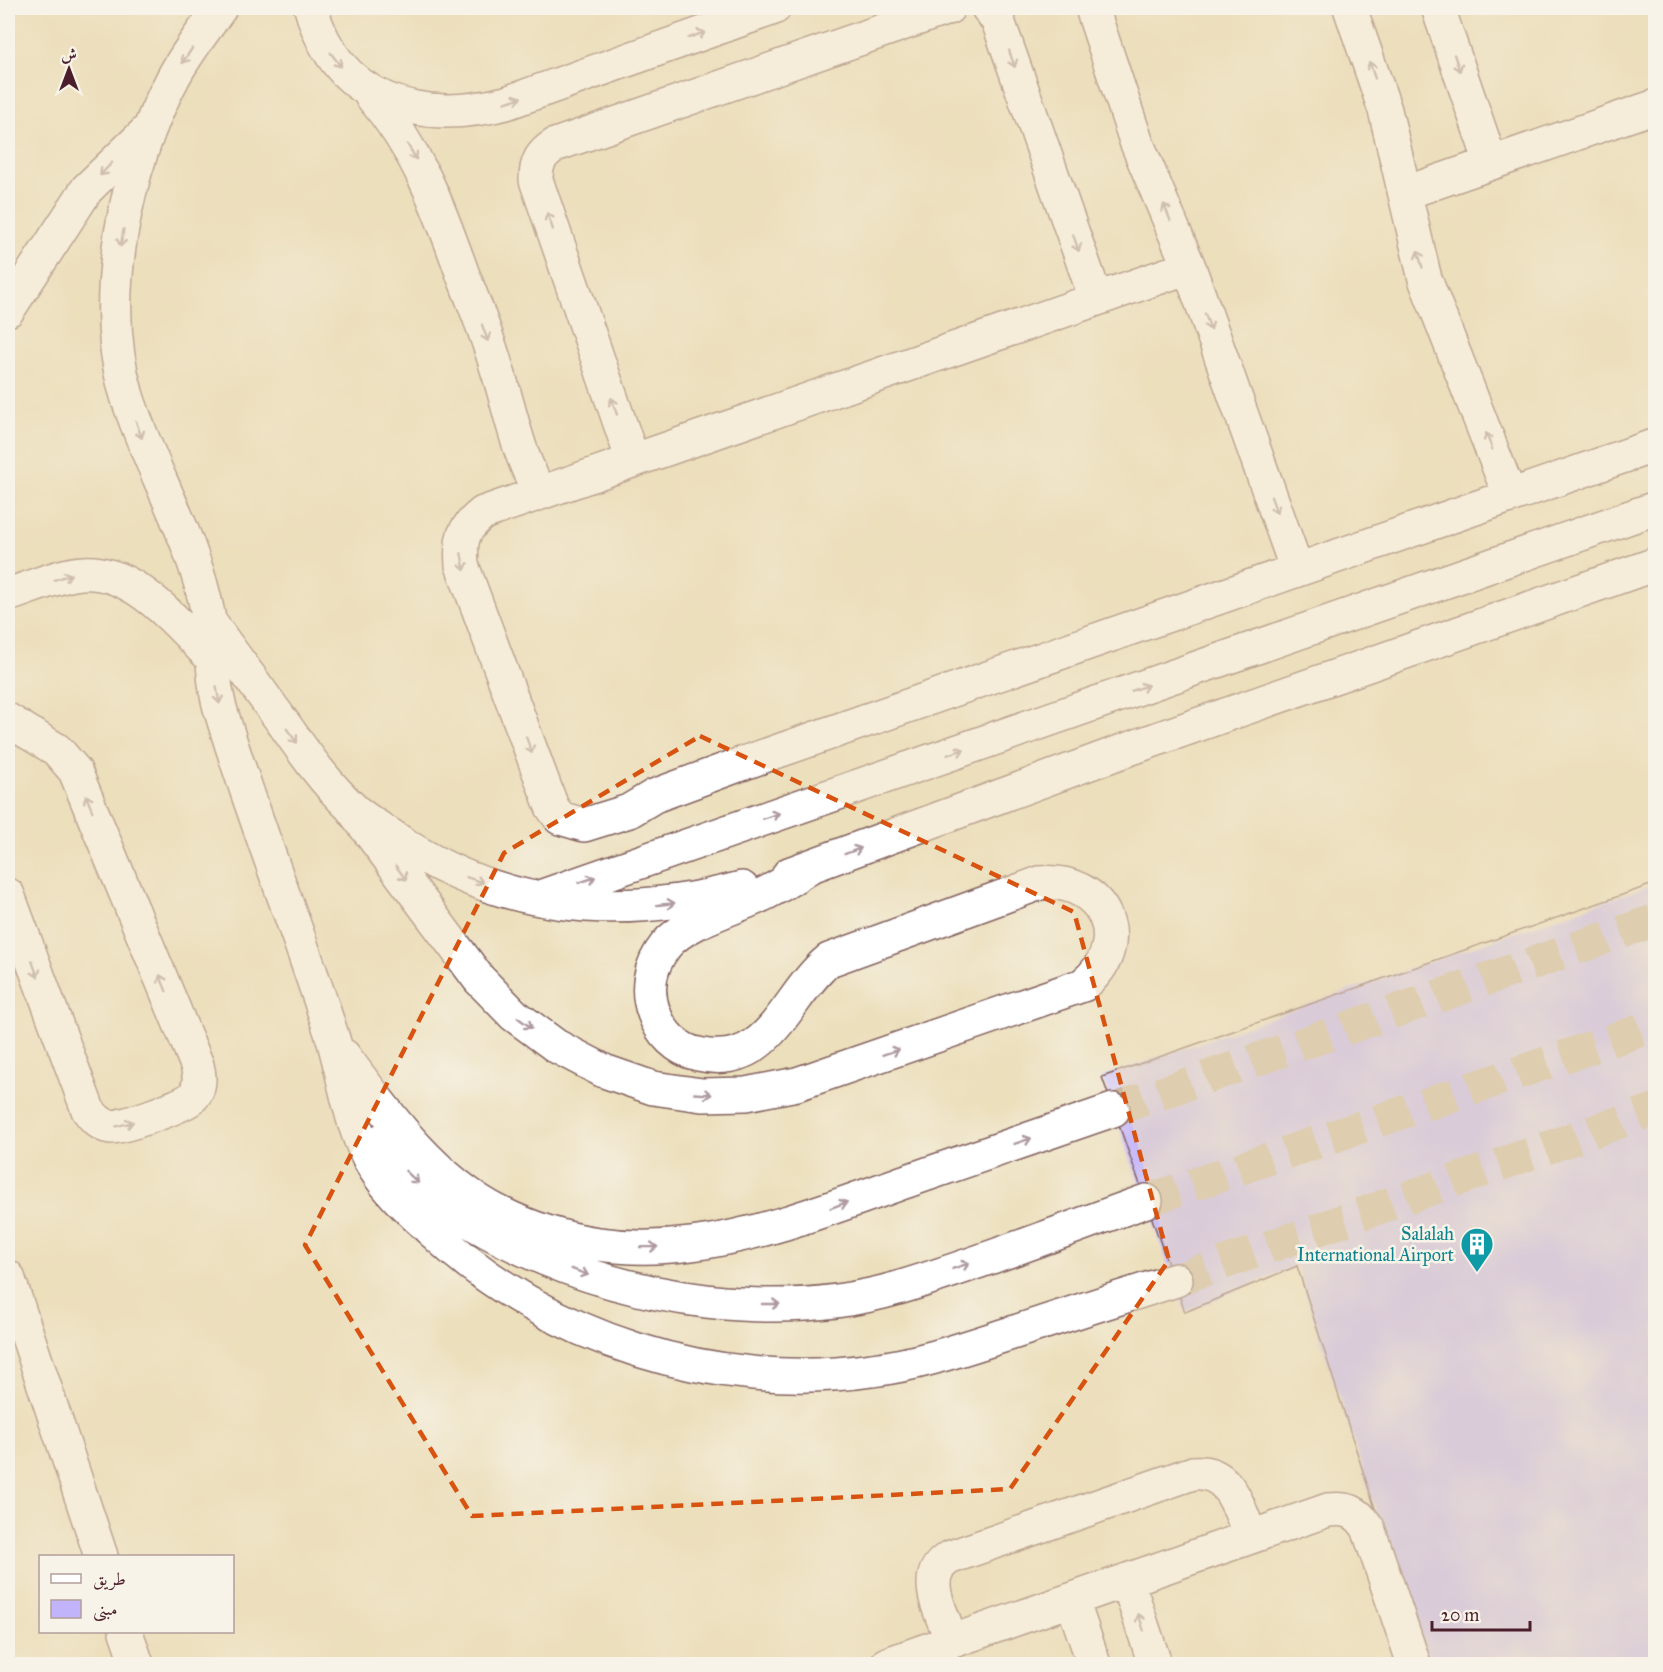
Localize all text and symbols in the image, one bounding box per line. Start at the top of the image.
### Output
one-way arrow [687,29,705,40]
north arrow [39,39,99,99]
text: ش [61,45,77,64]
one-way arrow [181,47,193,64]
one-way arrow [1007,49,1018,68]
one-way arrow [330,51,342,67]
one-way arrow [1452,53,1463,72]
one-way arrow [1365,61,1376,80]
one-way arrow [503,94,522,105]
one-way arrow [407,143,419,160]
one-way arrow [99,162,113,177]
one-way arrow [1161,203,1172,222]
one-way arrow [544,212,555,231]
one-way arrow [116,228,127,247]
one-way arrow [1072,233,1083,252]
one-way arrow [1413,250,1425,269]
one-way arrow [1204,312,1215,331]
one-way arrow [480,323,491,342]
one-way arrow [607,397,618,416]
one-way arrow [134,420,145,438]
one-way arrow [1482,432,1493,451]
one-way arrow [1269,495,1280,514]
one-way arrow [458,552,469,571]
one-way arrow [53,571,72,582]
one-way arrow [1130,681,1149,692]
one-way arrow [212,684,223,704]
one-way arrow [286,728,298,744]
one-way arrow [524,735,535,754]
one-way arrow [946,745,964,756]
one-way arrow [83,794,94,813]
one-way arrow [761,809,780,820]
one-way arrow [844,844,862,855]
one-way arrow [394,865,407,881]
one-way arrow [577,873,596,884]
one-way arrow [465,876,484,887]
one-way arrow [656,898,676,909]
one-way arrow [31,959,42,978]
one-way arrow [157,975,168,993]
one-way arrow [516,1017,532,1029]
one-way arrow [881,1045,900,1056]
one-way arrow [692,1089,712,1100]
one-way arrow [115,1118,134,1130]
one-way arrow [1013,1135,1032,1146]
one-way arrow [404,1169,419,1184]
one-way arrow [829,1199,848,1210]
place label: Salalah International Airport [1297,1223,1455,1266]
building icon: Salalah International Airport [1459,1226,1495,1273]
one-way arrow [639,1241,659,1253]
one-way arrow [951,1259,970,1270]
one-way arrow [570,1267,589,1278]
one-way arrow [761,1298,781,1310]
legend [39,1555,234,1633]
text: طريق [93,1568,126,1591]
scale bar [1432,1594,1530,1632]
text: مبنى [93,1598,118,1622]
text: 20 m [1441,1604,1479,1626]
one-way arrow [1135,1613,1146,1632]

